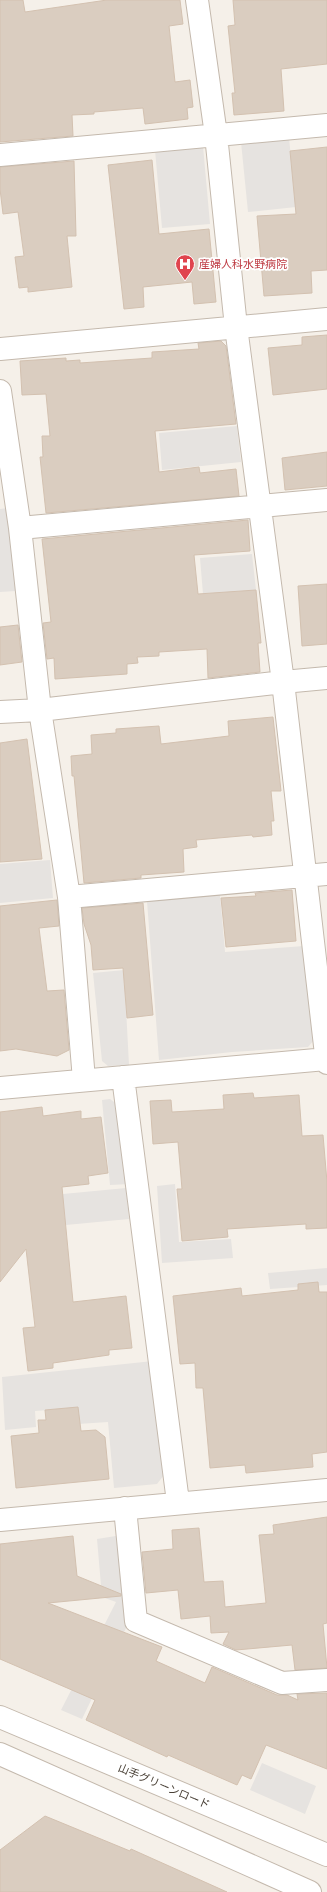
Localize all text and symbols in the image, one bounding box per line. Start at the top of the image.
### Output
hospital icon: 産婦人科水野病院 [174,253,196,281]
place label: 産婦人科水野病院 [199,258,287,272]
street label: 山手グリーンロード [116,1761,212,1813]

